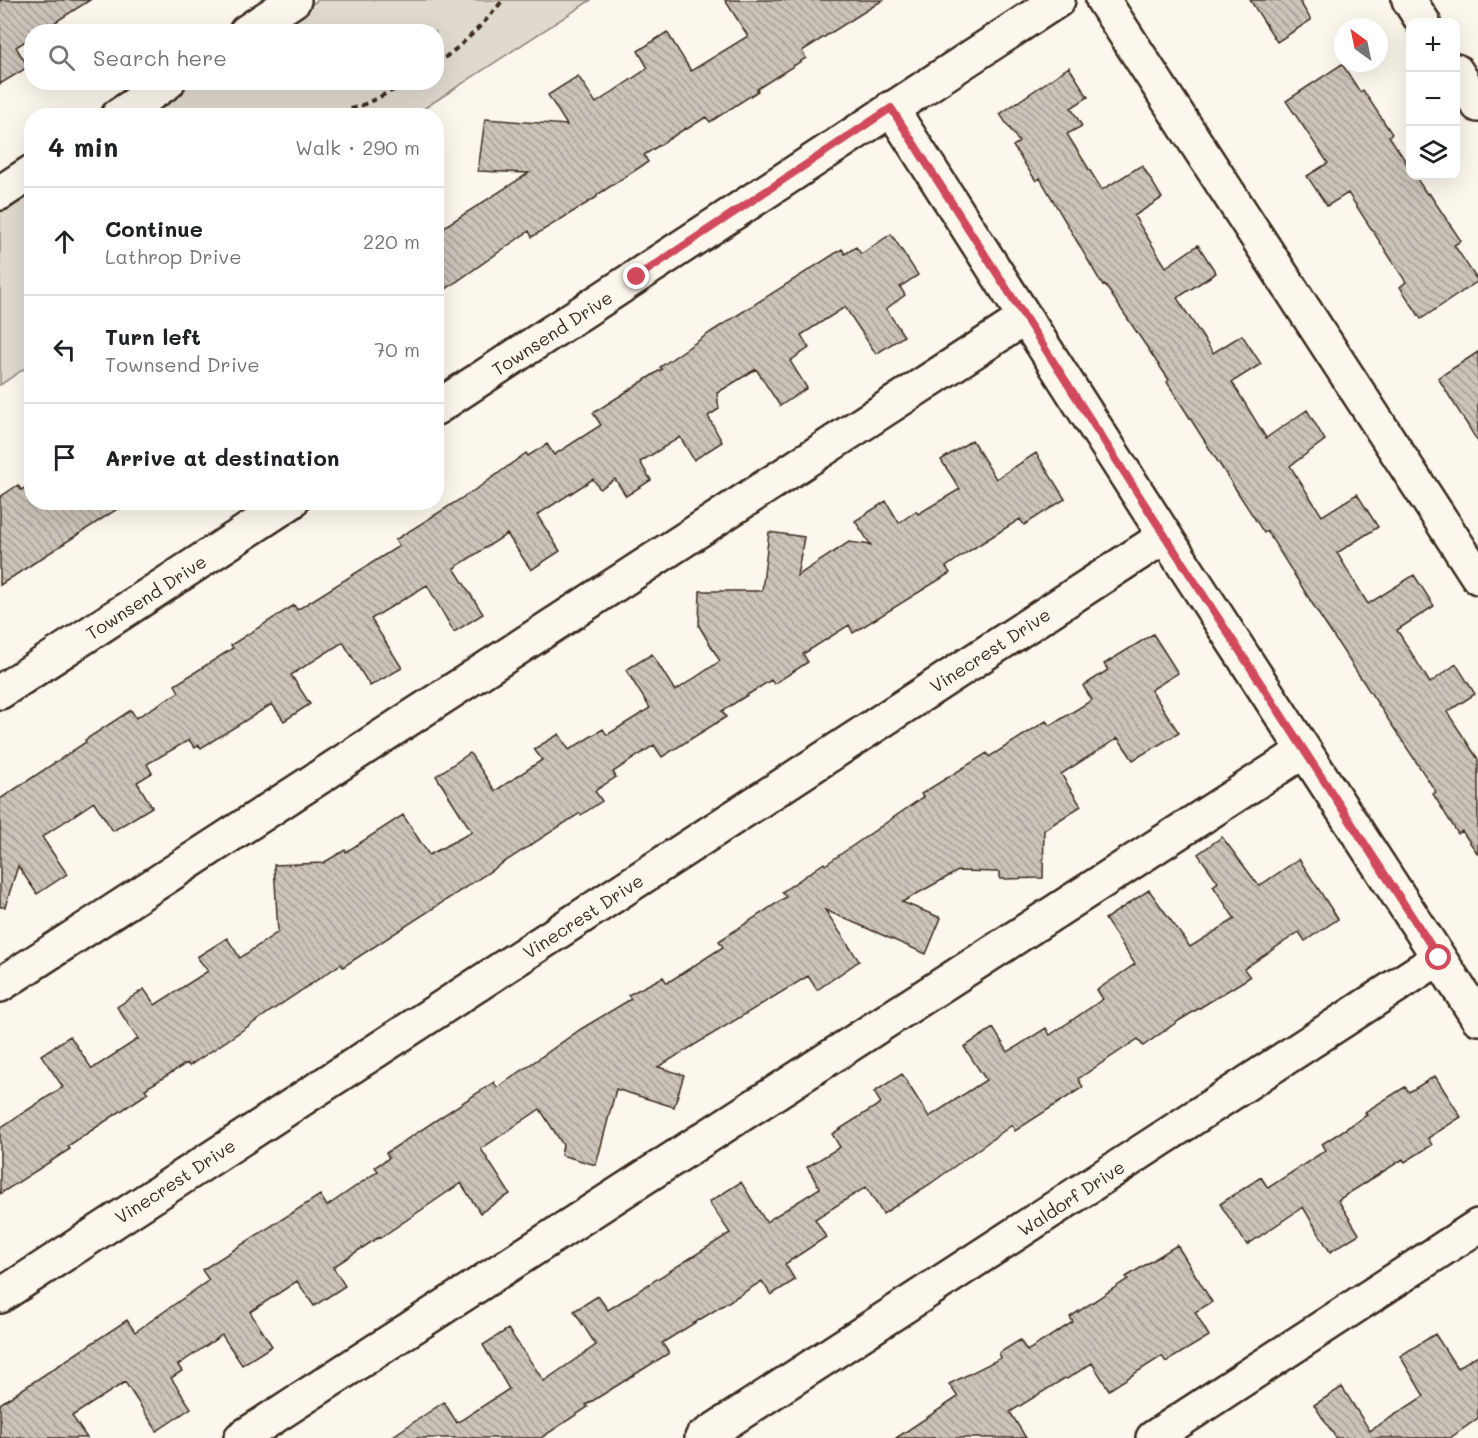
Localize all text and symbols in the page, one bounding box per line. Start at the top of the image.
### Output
north arrow [1334,18,1388,72]
map controls [1406,18,1460,180]
button: + [1406,18,1460,72]
search box [24,24,444,90]
icon: search [45,41,78,74]
text: Search here [93,43,227,72]
button: − [1406,72,1460,126]
button: layers [1406,126,1460,180]
text: 4 min [48,130,118,164]
text: Walk · 290 m [295,134,420,160]
text: Continue [105,214,203,243]
icon: ahead [48,225,81,258]
text: 220 m [363,228,420,254]
text: Lathrop Drive [105,243,242,269]
route end [623,263,649,289]
street label: Townsend Drive [487,285,617,381]
text: Turn left [105,322,201,351]
icon: left [48,333,81,366]
text: 70 m [374,336,420,362]
text: Townsend Drive [105,351,260,377]
icon: arrive [48,441,81,474]
text: Arrive at destination [105,443,340,472]
street label: Townsend Drive [81,549,211,645]
street label: Vinecrest Drive [925,602,1055,698]
street label: Vinecrest Drive [518,868,648,964]
route start [1425,944,1451,970]
street label: Vinecrest Drive [110,1133,240,1229]
street label: Waldorf Drive [1013,1154,1129,1242]

